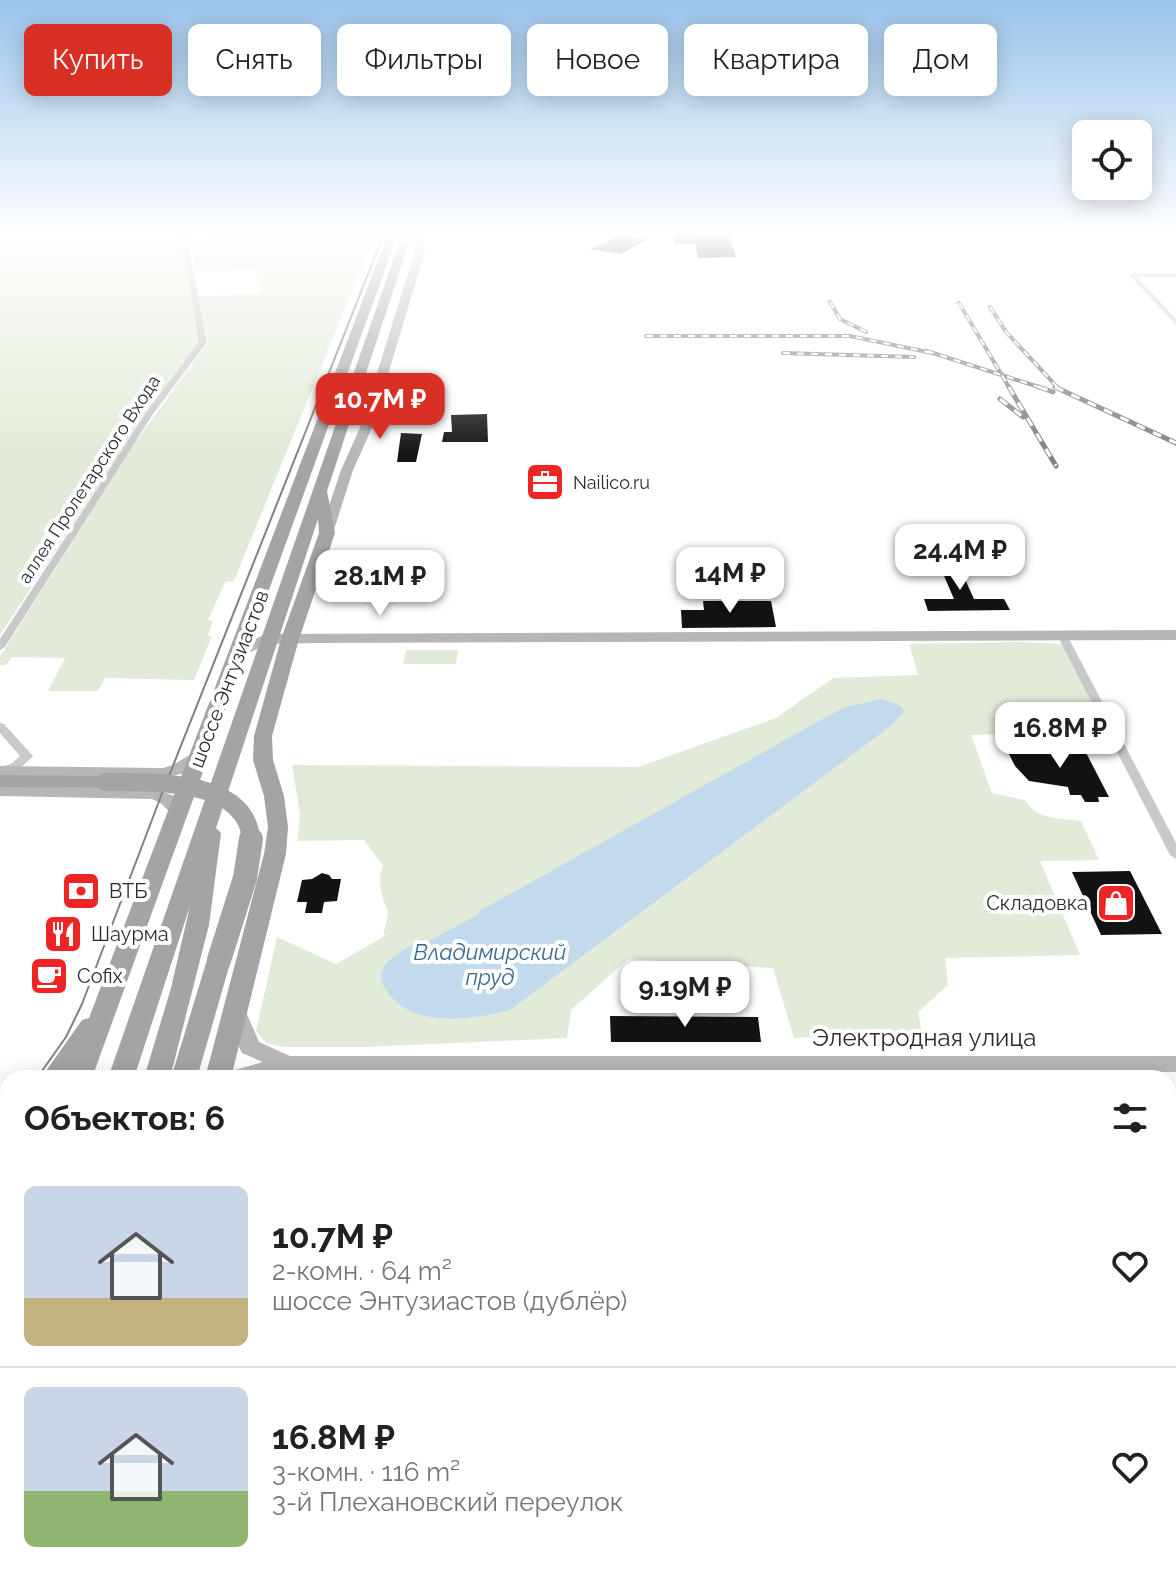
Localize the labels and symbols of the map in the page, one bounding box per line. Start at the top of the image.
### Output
street label: аллея Пролетарского Входа [14,371,164,587]
pin: 10.7M ₽ [306,373,454,441]
office icon: Nailico.ru [524,461,566,503]
place label: Nailico.ru [573,472,650,493]
pin: 24.4M ₽ [886,524,1034,592]
pin: 14M ₽ [674,547,786,615]
pin: 28.1M ₽ [306,550,454,618]
street label: шоссе Энтузиастов [184,587,274,771]
pin: 16.8M ₽ [986,702,1134,770]
bank icon: ВТБ [60,870,102,912]
place label: ВТБ [109,879,147,903]
shop icon: Складовка [1095,882,1137,924]
place label: Складовка [986,891,1088,915]
restaurant icon: Шаурма [42,913,84,955]
place label: Шаурма [91,922,169,946]
water label: Владимирский пруд [414,939,566,990]
cafe icon: Cofix [28,955,70,997]
pin: 9.19M ₽ [611,961,759,1029]
place label: Cofix [77,964,123,988]
street label: Электродная улица [812,1023,1036,1052]

